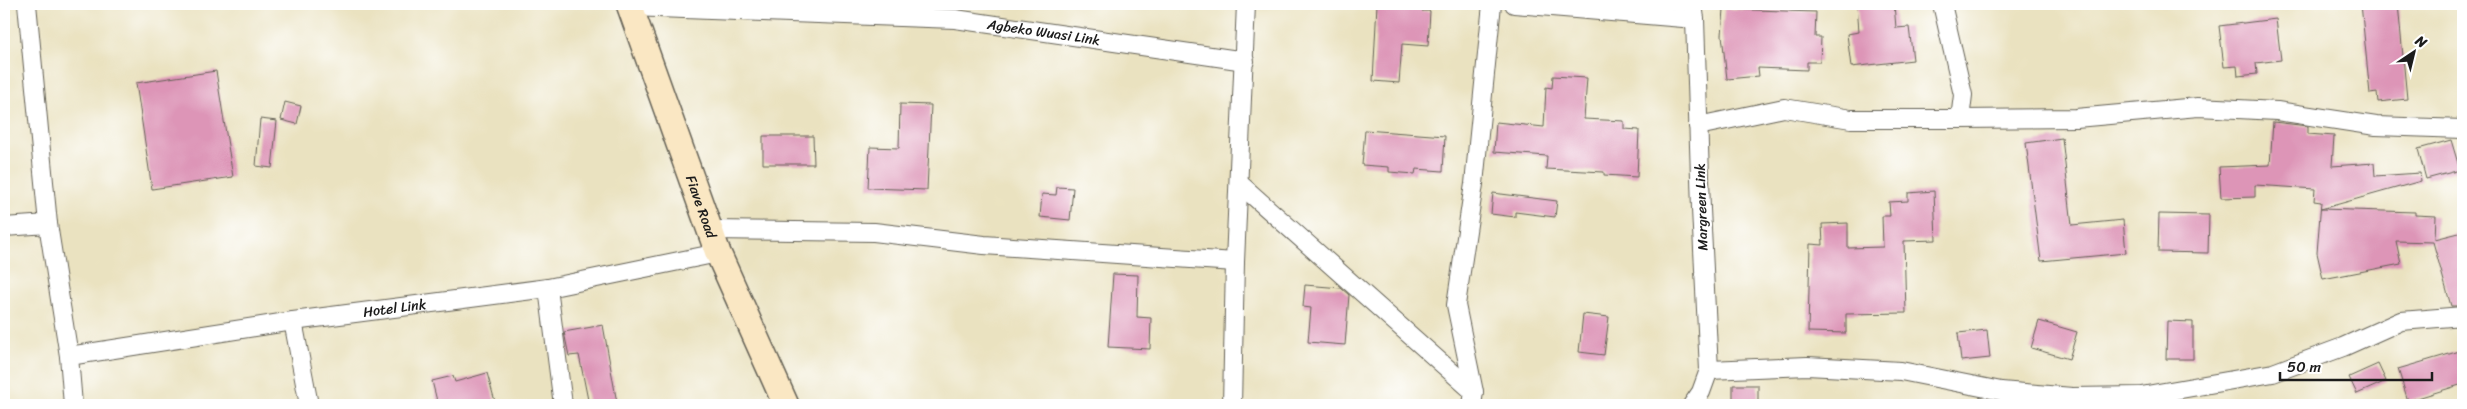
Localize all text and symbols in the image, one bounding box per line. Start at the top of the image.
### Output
street label: Agbeko Wuasi Link [985,12,1102,53]
north arrow [2390,28,2440,78]
text: N [2409,28,2433,55]
street label: Margreen Link [1687,163,1716,251]
street label: Fiave Road [678,172,724,243]
street label: Hotel Link [361,292,428,325]
scale bar [2280,349,2432,381]
text: 50 m [2287,354,2322,380]

